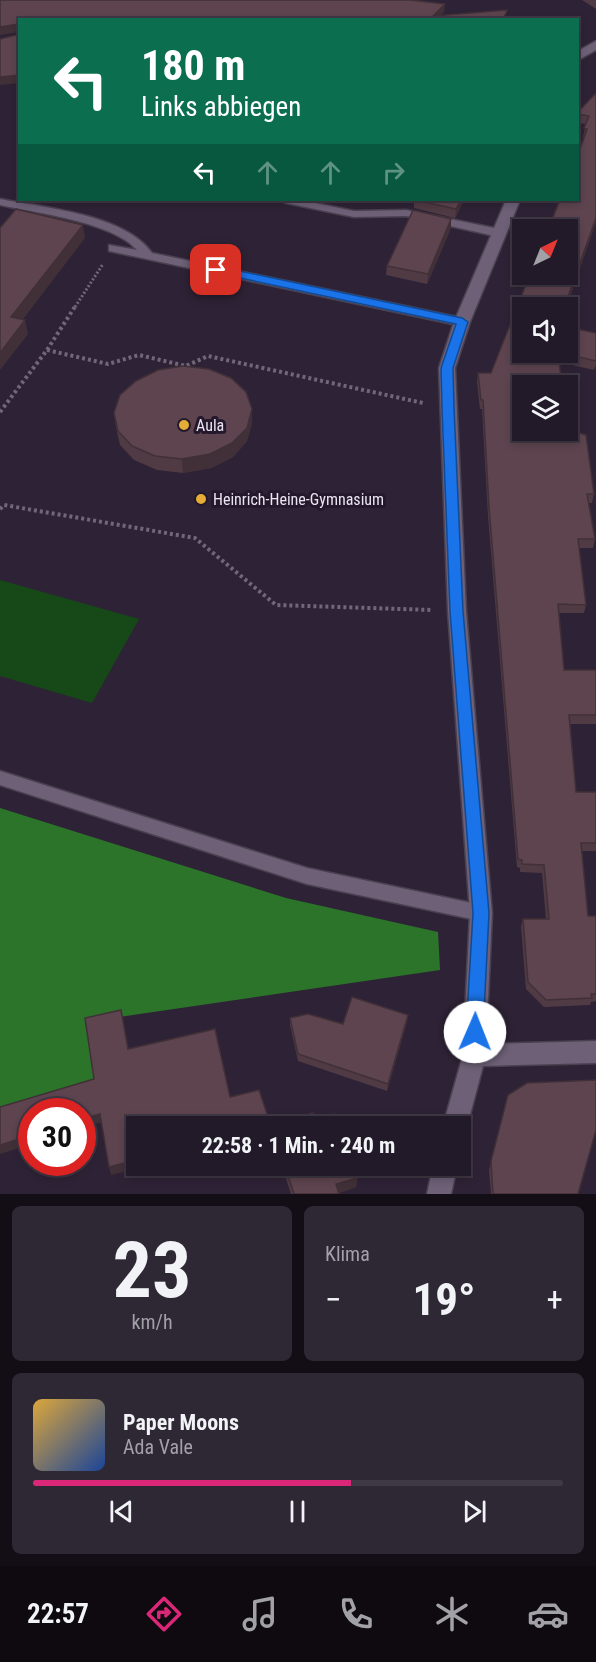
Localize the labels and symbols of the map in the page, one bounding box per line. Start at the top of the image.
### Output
north arrow [512,219,578,285]
pin [190,244,241,295]
place label: Aula [196,416,224,435]
marker: Aula [177,418,191,432]
place label: Heinrich-Heine-Gymnasium [213,490,384,509]
marker: Heinrich-Heine-Gymnasium [194,492,208,506]
position arrow [443,1000,507,1064]
speed limit sign: 30 [18,1098,96,1176]

